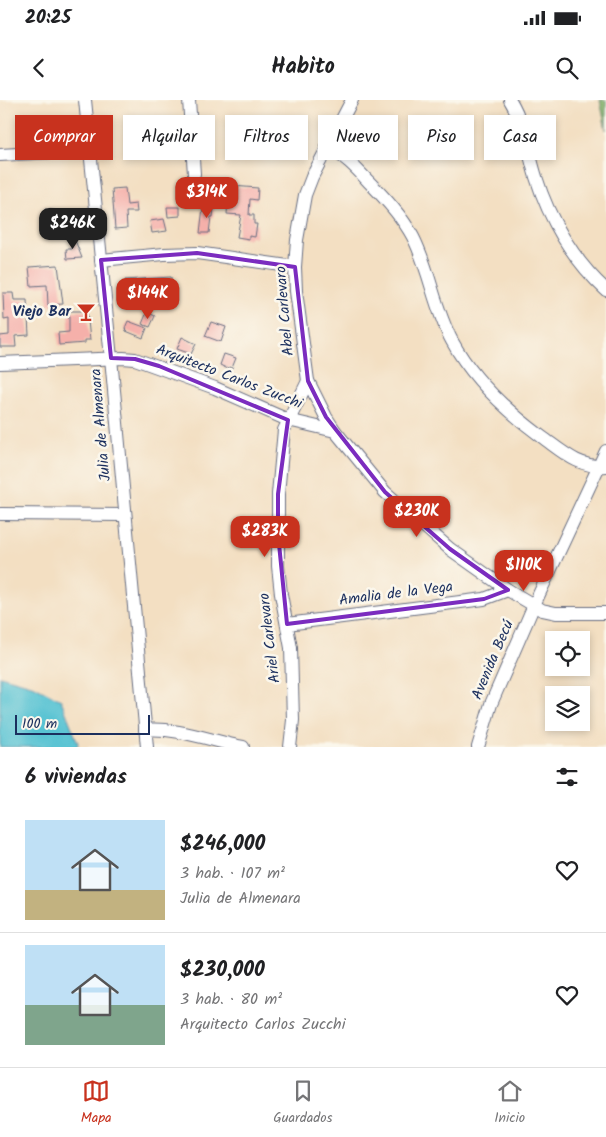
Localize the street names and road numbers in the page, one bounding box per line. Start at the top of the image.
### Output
street label: Abel Carlevaro [269,265,301,357]
street label: Arquitecto Carlos Zucchi [152,338,307,417]
street label: Julia de Almenara [84,368,118,482]
street label: Amalia de la Vega [338,575,454,613]
street label: Ariel Carlevaro [253,591,287,684]
street label: Avenida Becú [465,616,521,704]

